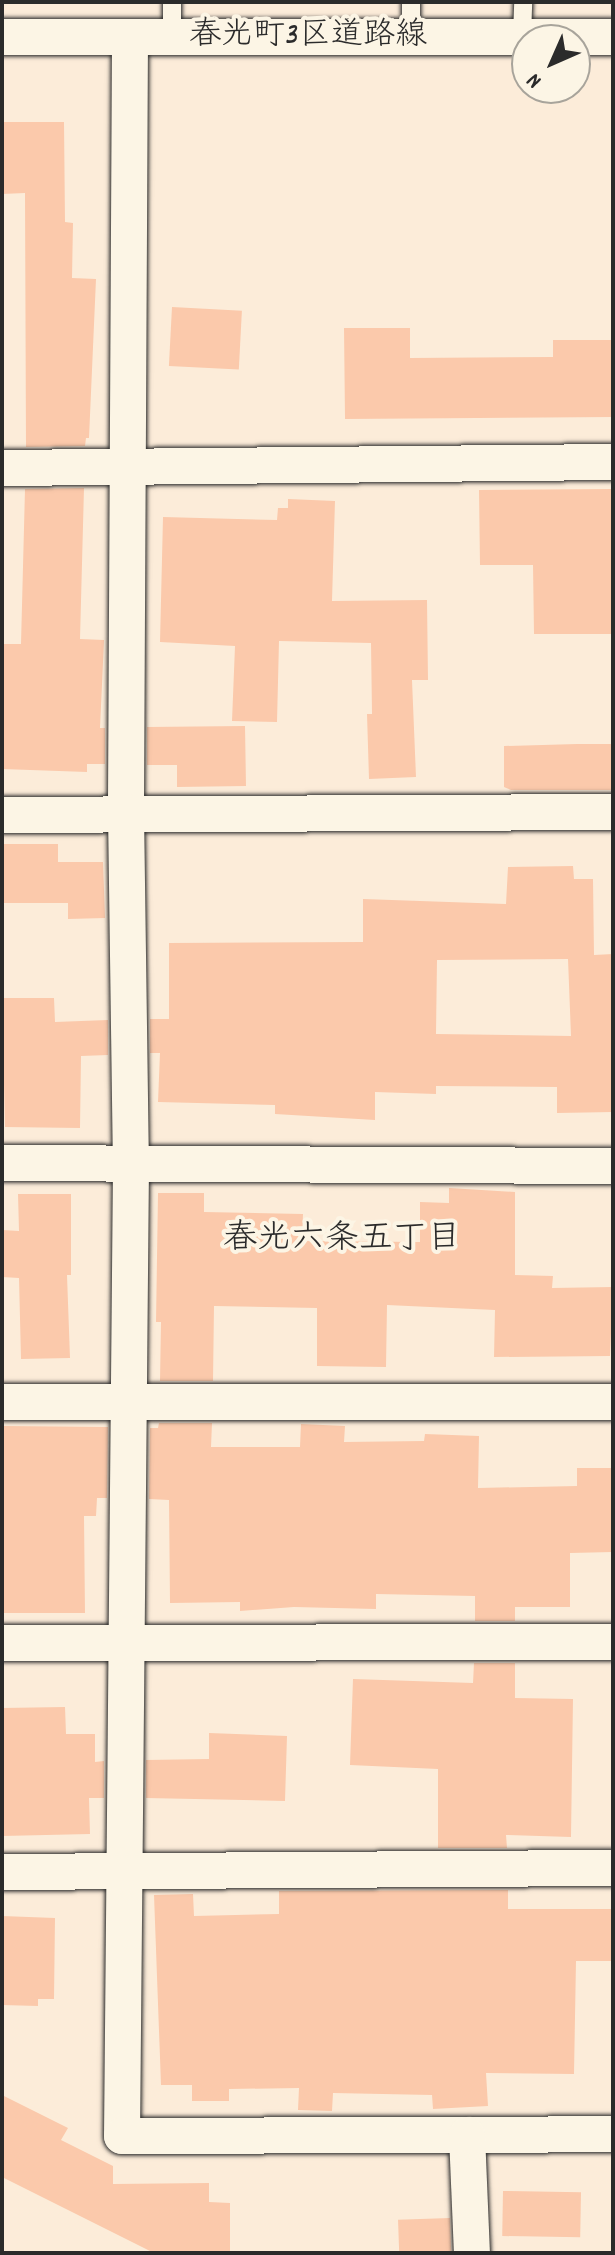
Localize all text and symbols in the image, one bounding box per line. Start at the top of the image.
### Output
street label: 春光町3区道路線 [189,18,427,56]
north arrow [511,24,591,104]
text: N [520,65,550,95]
district label: 春光六条五丁目 [223,1221,461,1261]

